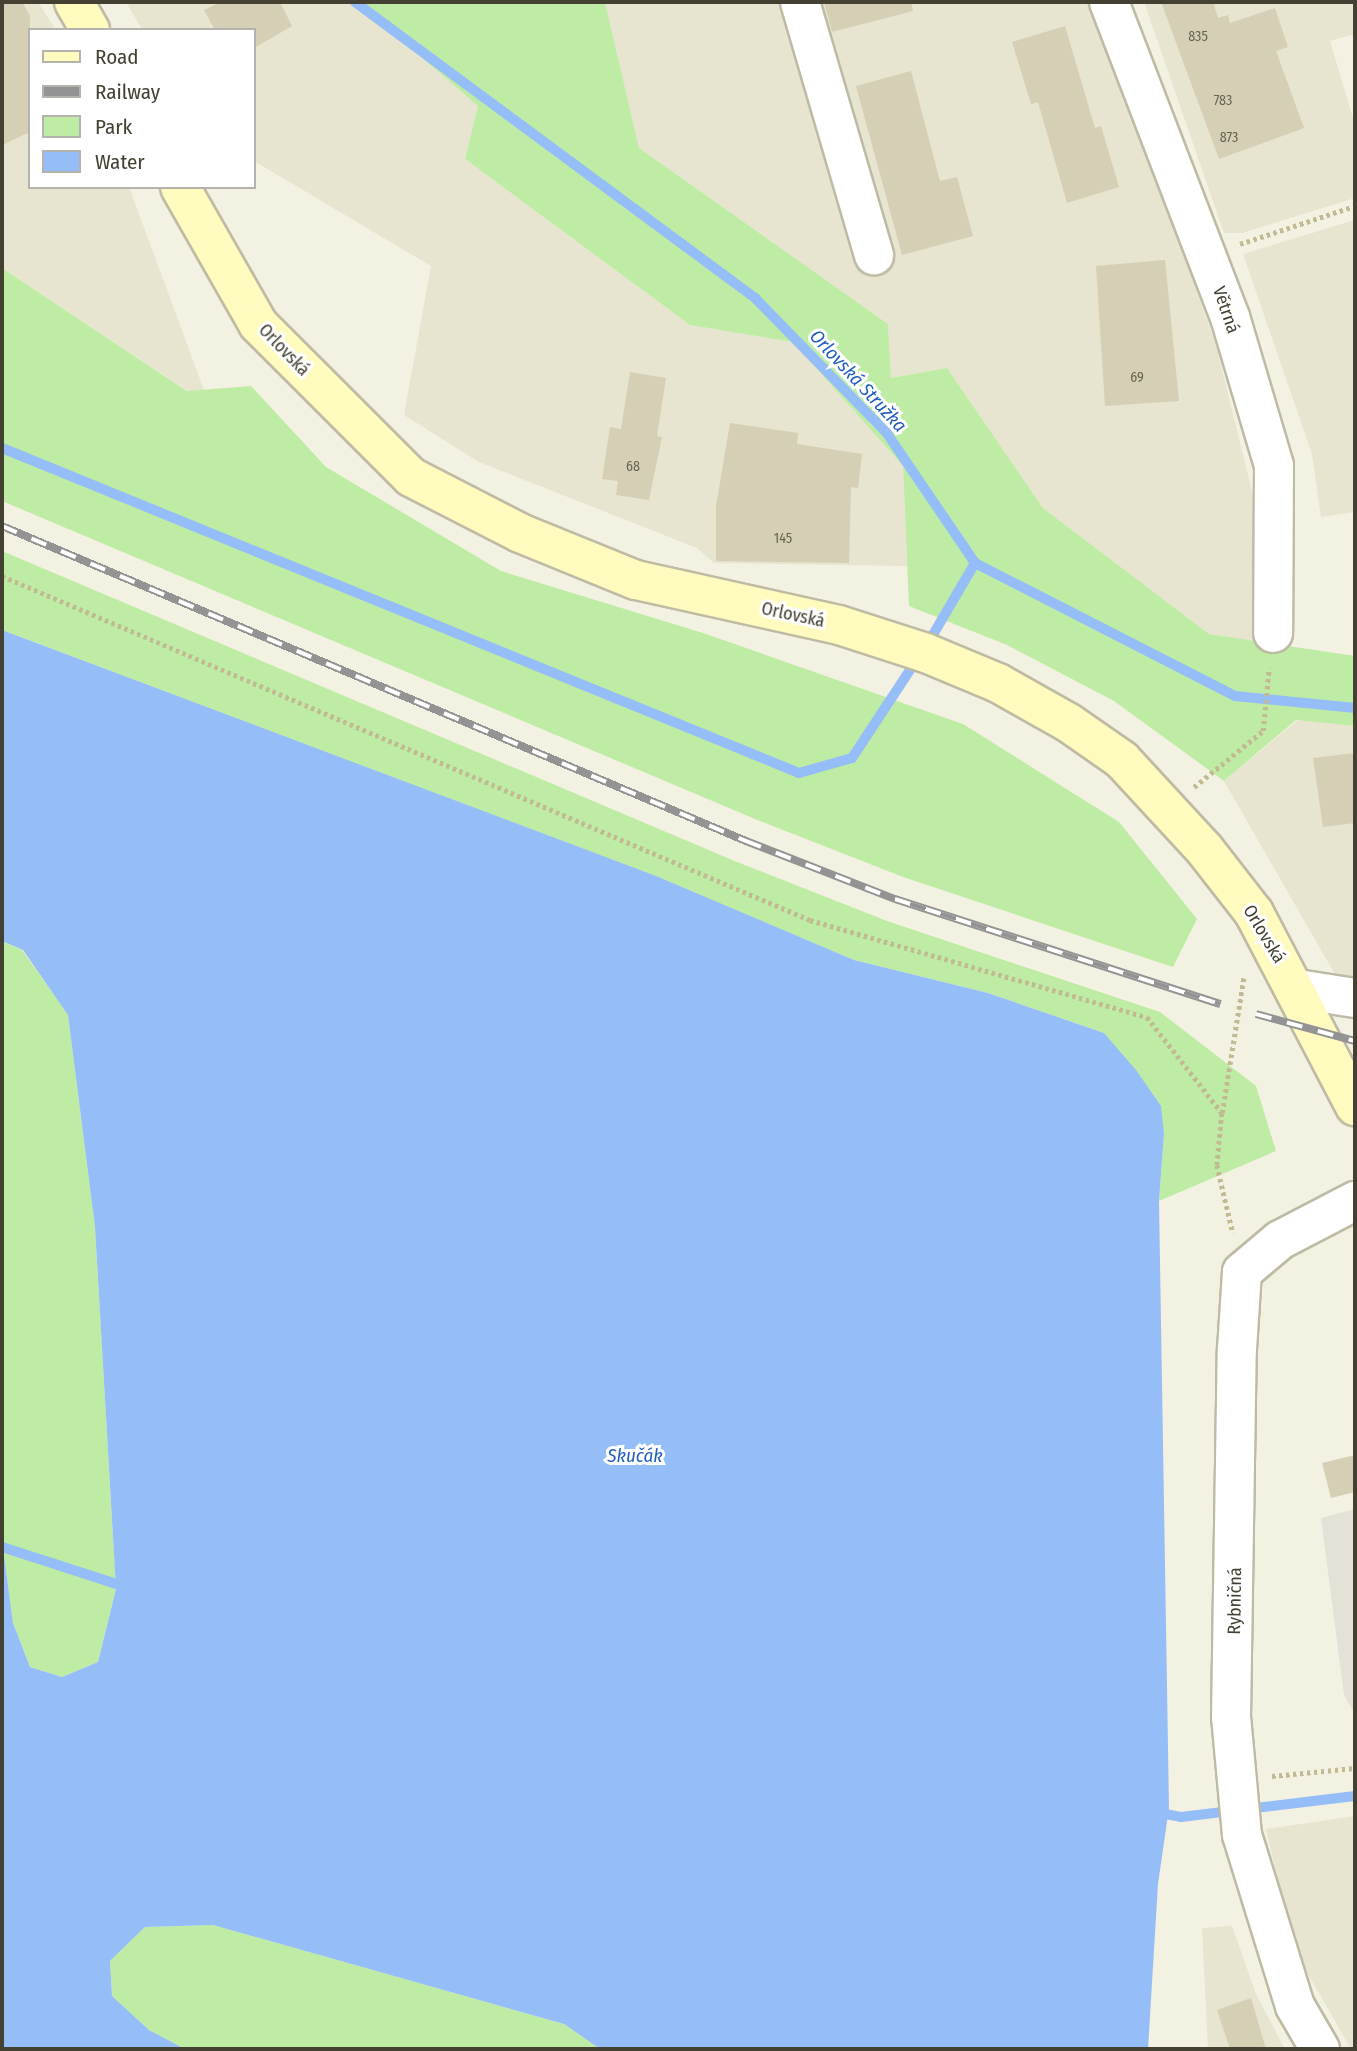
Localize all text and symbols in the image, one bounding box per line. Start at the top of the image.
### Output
legend [28,28,256,189]
house number: 835 [1188,29,1208,45]
text: Road [95,44,139,70]
text: Railway [95,79,160,105]
house number: 783 [1214,93,1232,109]
text: Park [95,114,132,140]
house number: 873 [1220,130,1238,146]
text: Water [95,149,145,175]
street label: Větrná [1208,284,1244,336]
street label: Orlovská [254,319,314,381]
water label: Orlovská Stružka [805,325,911,437]
house number: 69 [1130,370,1144,386]
house number: 68 [626,459,640,475]
house number: 145 [774,531,792,547]
street label: Orlovská [759,598,827,632]
street label: Orlovská [1238,901,1290,967]
water label: Skučák [607,1445,663,1467]
street label: Rybničná [1224,1567,1246,1635]

